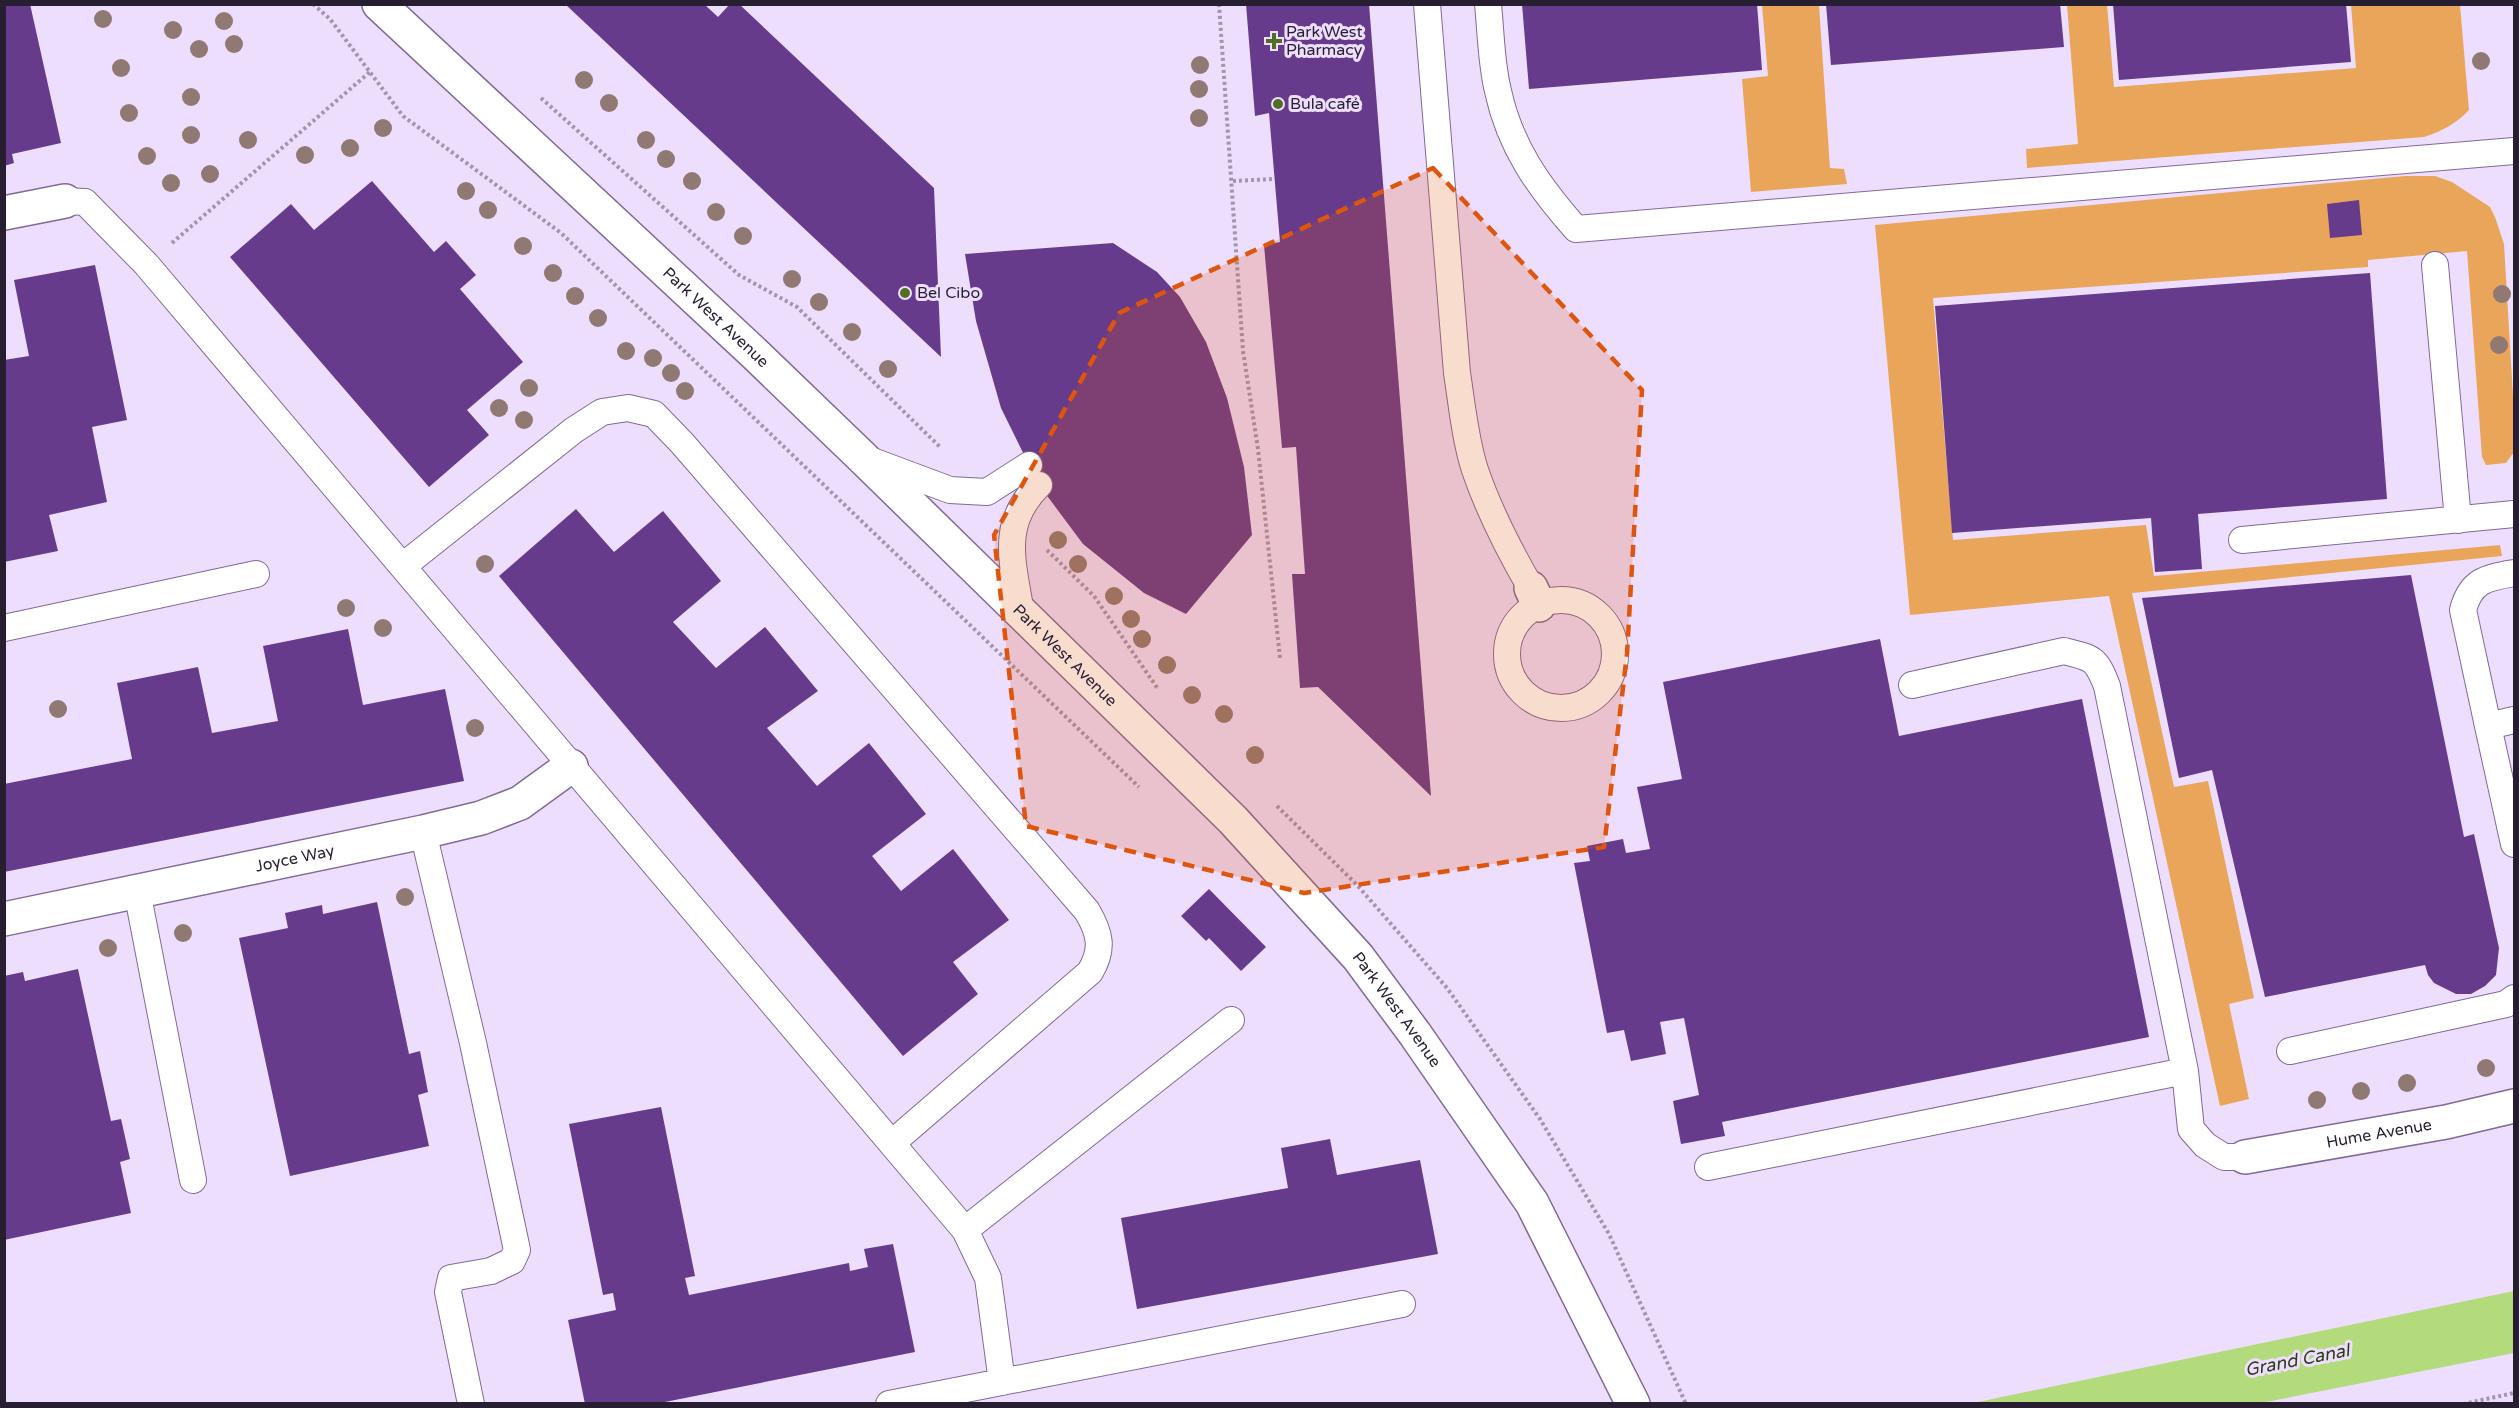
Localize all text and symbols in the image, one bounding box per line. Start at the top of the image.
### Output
place label: Park West Pharmacy [1286,22,1363,60]
marker: Park West Pharmacy [1267,34,1281,48]
place label: Bula café [1290,94,1360,114]
marker: Bula café [1271,97,1285,111]
street label: Park West Avenue [658,263,773,372]
place label: Bel Cibo [917,283,980,303]
marker: Bel Cibo [898,286,912,300]
street label: Park West Avenue [1008,600,1121,711]
street label: Joyce Way [253,841,337,877]
street label: Park West Avenue [1348,948,1445,1071]
street label: Hume Avenue [2325,1115,2433,1153]
water label: Grand Canal [2243,1339,2354,1381]

